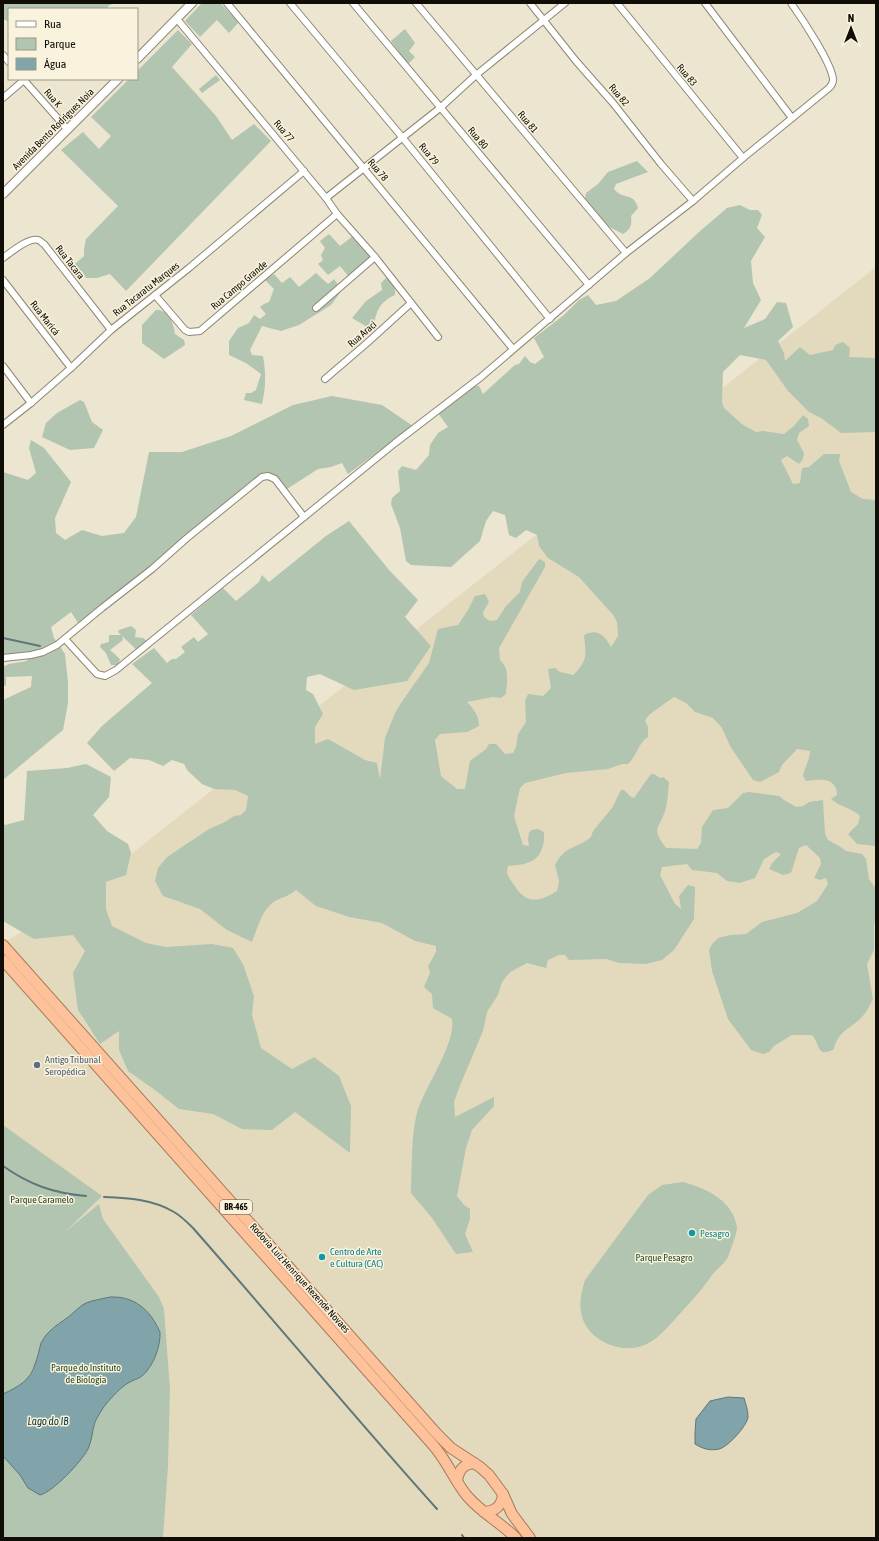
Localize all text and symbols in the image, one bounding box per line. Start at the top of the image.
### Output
legend [8,8,138,80]
north arrow [831,8,871,48]
text: N [848,12,854,24]
text: Rua [44,17,61,31]
text: Parque [44,37,76,51]
text: Água [44,57,66,71]
street label: Rua 83 [675,62,700,88]
street label: Rua 82 [607,82,632,108]
street label: Avenida Bento Rodrigues Noia [10,86,96,172]
street label: Rua K [42,87,64,110]
street label: Rua 81 [516,109,541,135]
street label: Rua 77 [272,118,297,144]
street label: Rua 80 [466,125,491,151]
street label: Rua 79 [417,141,441,168]
street label: Rua 78 [366,157,391,183]
street label: Rua Tacara [53,243,87,281]
street label: Rua Campo Grande [209,258,270,312]
street label: Rua Tacaratu Marques [111,259,182,318]
street label: Rua Maricá [28,299,62,338]
street label: Rua Araci [346,319,378,349]
place label: Antigo Tribunal Seropédica [45,1054,101,1077]
marker: Antigo Tribunal Seropédica [32,1060,42,1070]
park label: Parque Caramelo [10,1194,74,1205]
road number: BR-465 [220,1200,252,1214]
street label: Rodovia Luiz Henrique Rezende Novaes [248,1221,352,1335]
marker: Pesagro [687,1228,697,1238]
place label: Pesagro [700,1228,730,1239]
place label: Centro de Arte e Cultura (CAC) [330,1246,383,1269]
marker: Centro de Arte e Cultura (CAC) [317,1252,327,1262]
park label: Parque Pesagro [635,1252,693,1263]
park label: Parque do Instituto de Biologia [51,1362,121,1385]
water label: Lago do IB [28,1415,69,1427]

